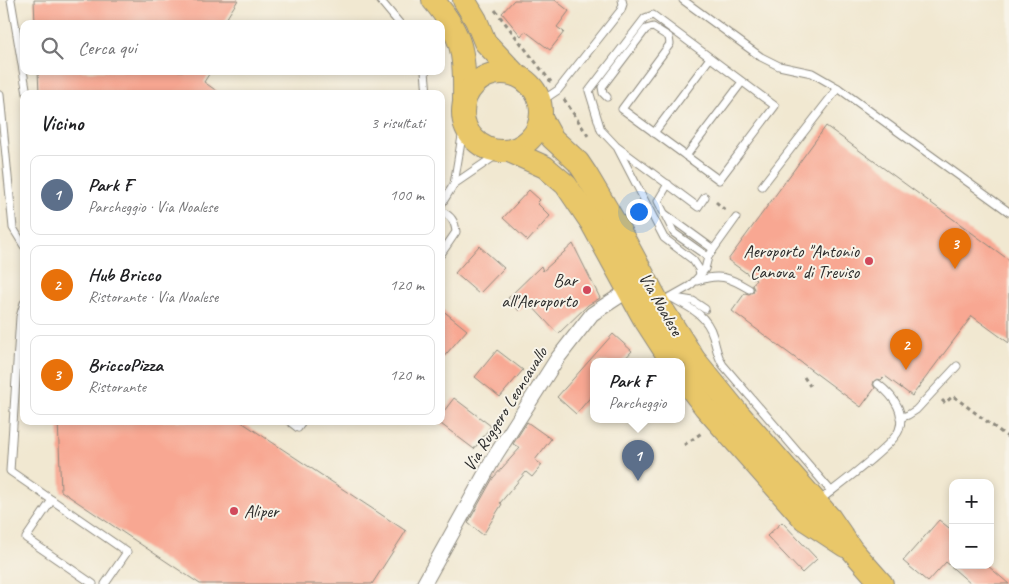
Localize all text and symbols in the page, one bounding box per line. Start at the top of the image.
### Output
search box [20,20,445,75]
icon: search [38,34,66,62]
text: Cerca qui [78,36,137,60]
text: Vicino [40,110,83,136]
text: 3 risultati [371,113,425,133]
text: Park F [88,173,132,197]
text: 1 [53,185,61,205]
text: 100 m [390,185,424,205]
text: Parcheggio · Via Noalese [88,197,218,217]
your location [626,199,652,225]
pin: 3 [939,228,971,269]
place label: Aeroporto "Antonio Canova" di Treviso [744,240,861,283]
marker: Aeroporto "Antonio Canova" di Treviso [863,255,875,267]
text: Hub Bricco [88,263,160,287]
place label: Bar all'Aeroporto [501,269,580,312]
street label: Via Noalese [634,269,688,340]
text: 2 [53,275,61,295]
text: 120 m [390,275,424,295]
marker: Bar all'Aeroporto [581,284,593,296]
text: Ristorante · Via Noalese [88,287,218,307]
pin: 2 [890,329,922,370]
street label: Via Ruggero Leoncavallo [458,341,553,475]
text: BriccoPizza [88,353,163,377]
popup [590,358,685,423]
text: 3 [53,365,61,385]
text: 120 m [390,365,424,385]
text: Park F [609,369,653,393]
text: Ristorante [88,377,146,397]
text: Parcheggio [609,393,666,413]
pin: 1 [622,440,654,481]
map controls [949,479,994,569]
button: + [949,479,994,524]
place label: Aliper [244,500,280,522]
marker: Aliper [228,505,240,517]
button: − [949,524,994,569]

